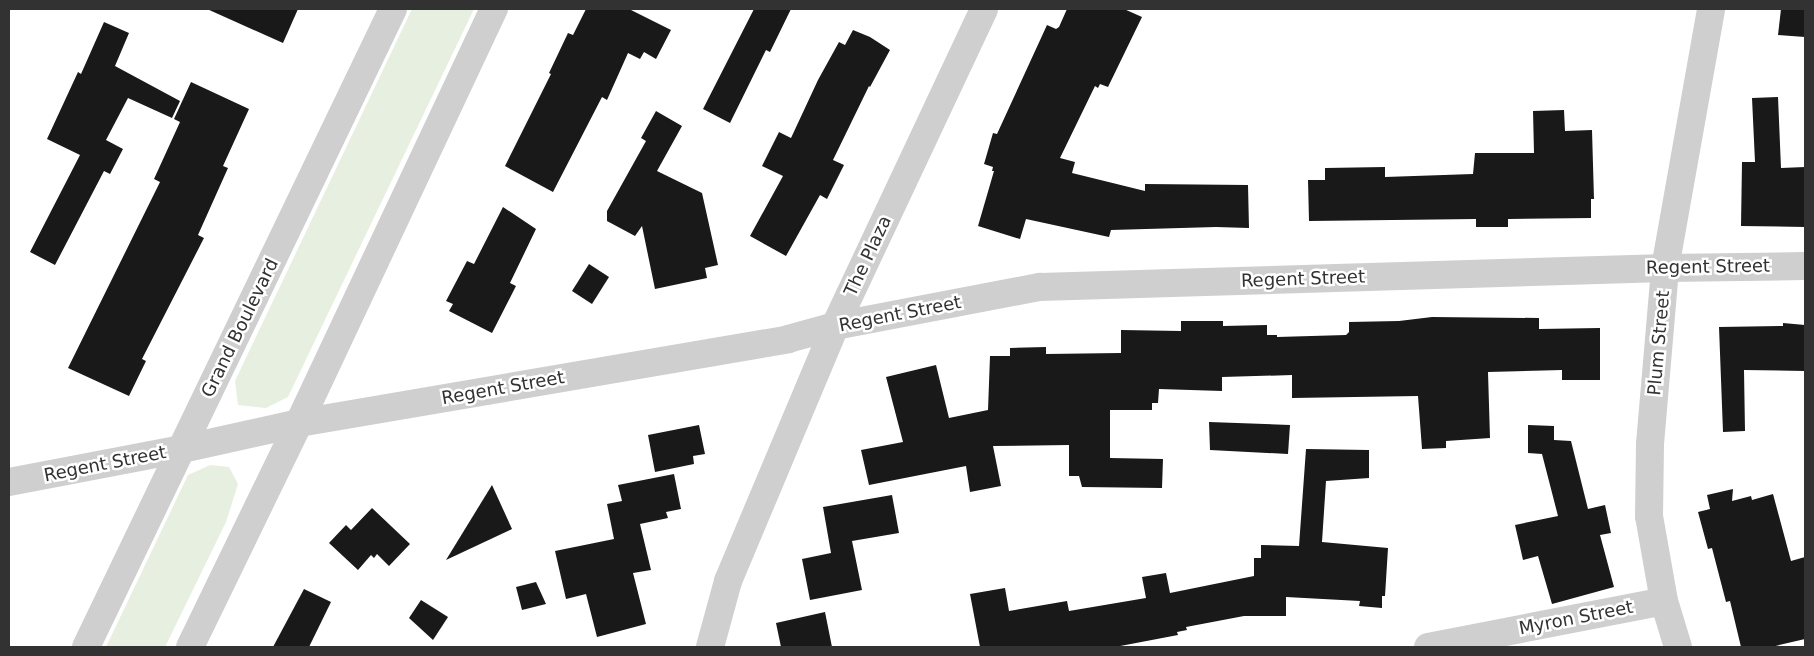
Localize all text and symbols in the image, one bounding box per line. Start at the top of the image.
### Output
street label: The Plaza [840,212,896,300]
street label: Grand Boulevard [197,255,283,401]
street label: Regent Street [1646,255,1770,279]
street label: Regent Street [1241,266,1365,292]
street label: Plum Street [1644,290,1674,396]
street label: Regent Street [837,292,963,336]
street label: Regent Street [440,367,566,409]
street label: Regent Street [42,442,168,486]
street label: Myron Street [1517,596,1635,640]

